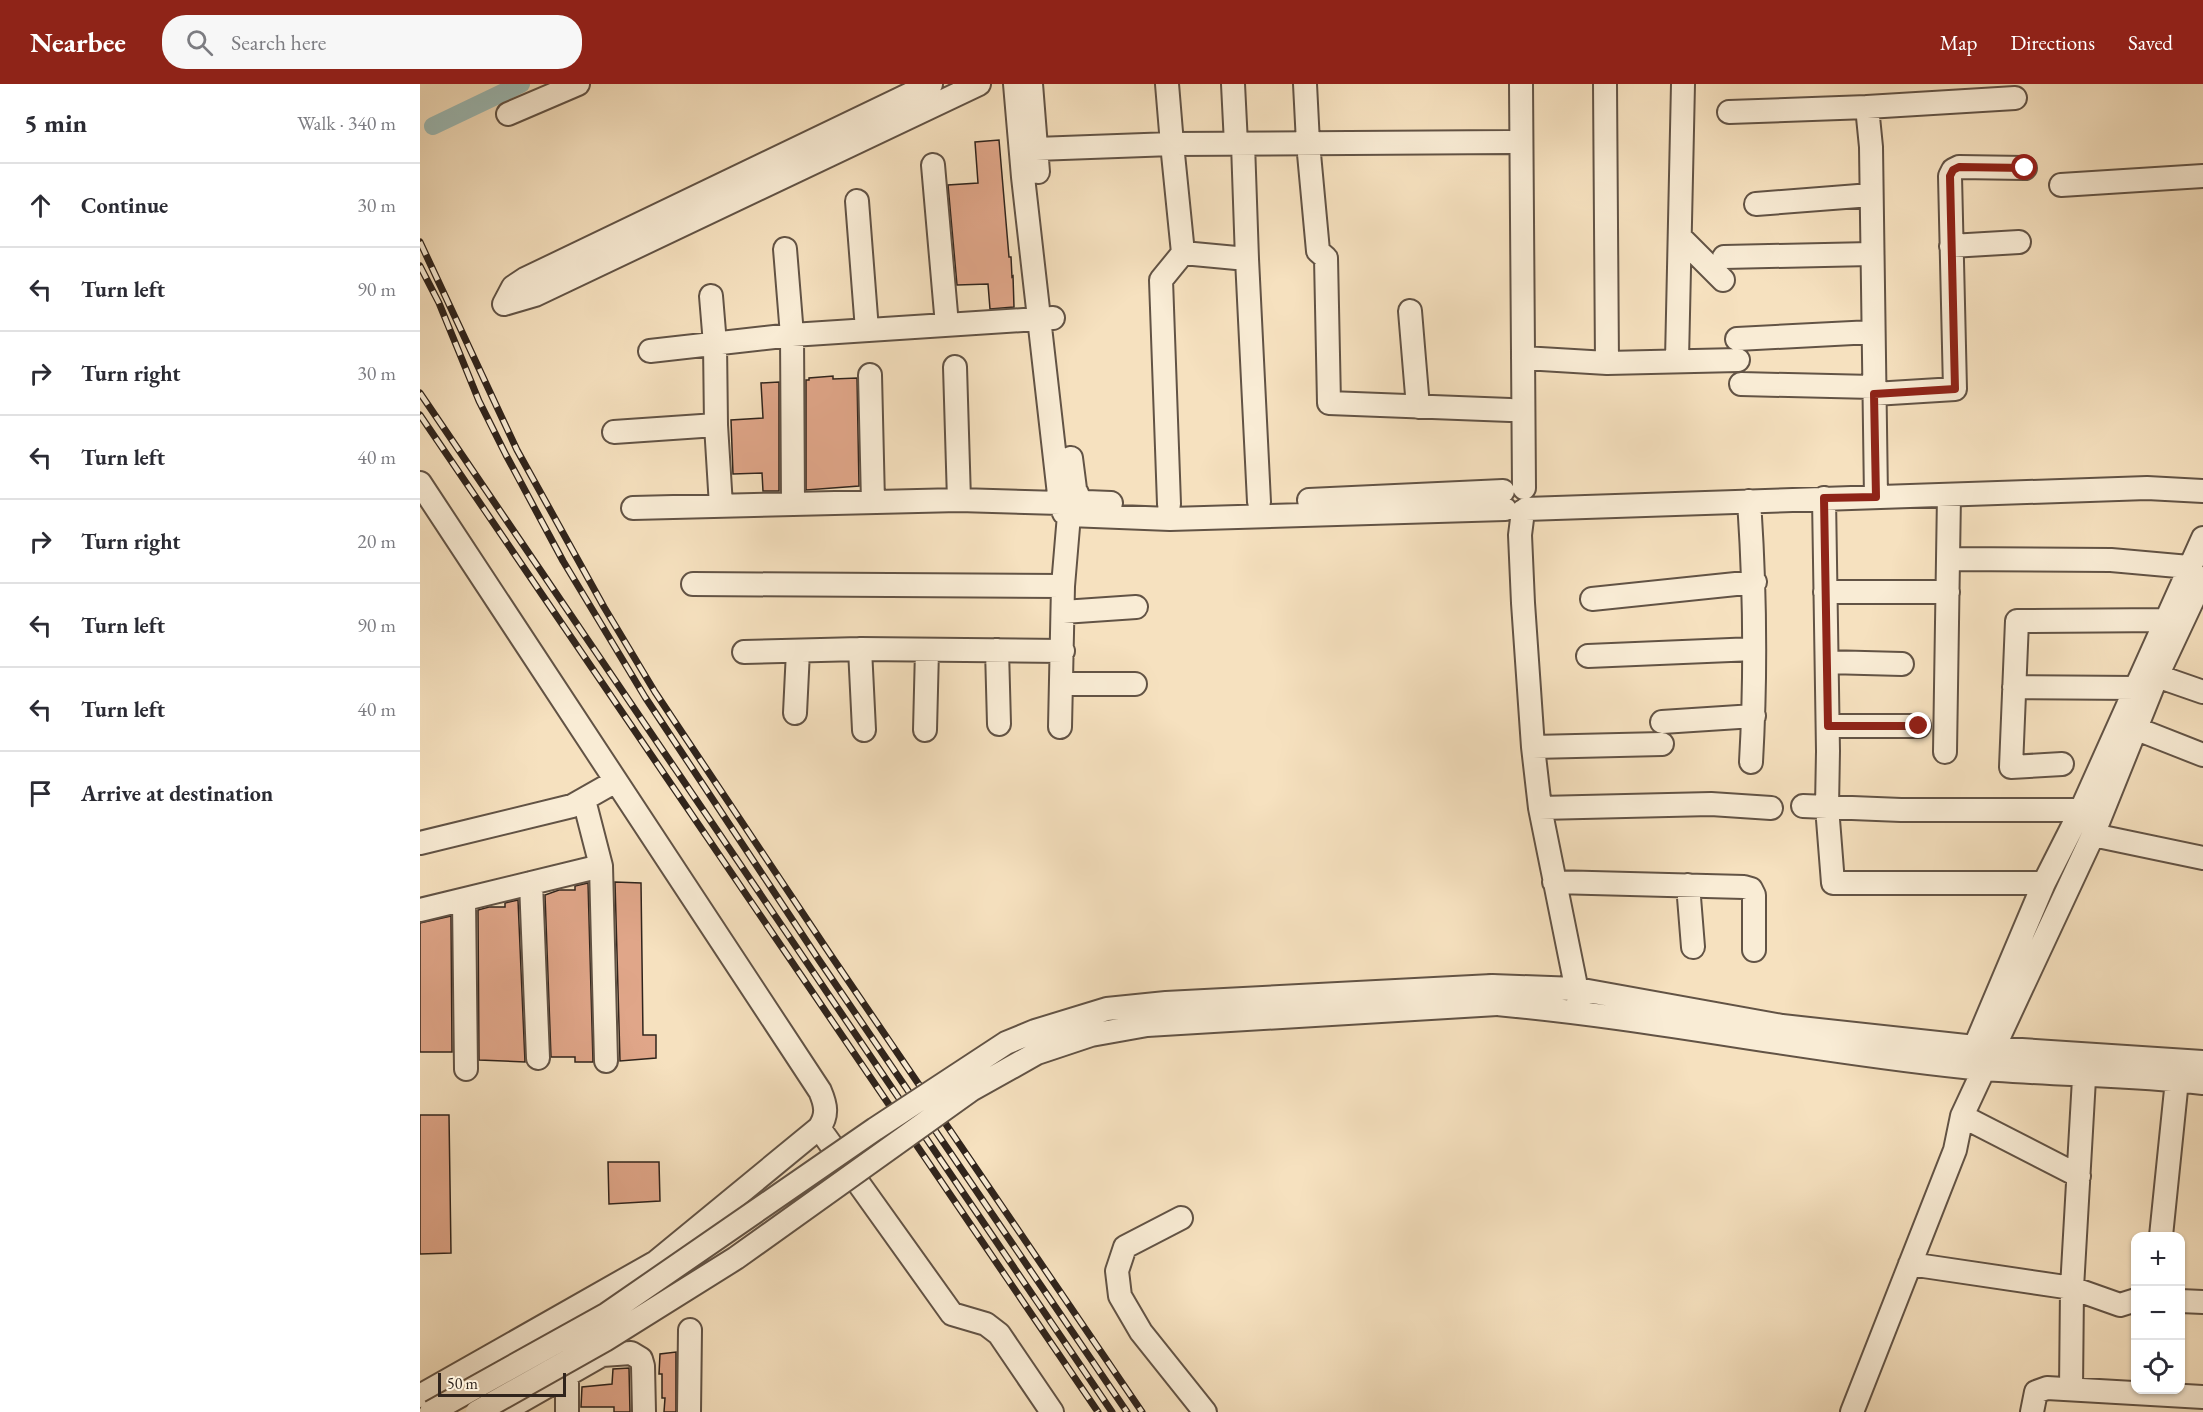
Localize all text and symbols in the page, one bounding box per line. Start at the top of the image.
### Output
search box [162,15,582,69]
text: Nearbee [30,24,126,60]
icon: search [183,26,216,59]
text: Search here [231,28,326,57]
text: Map [1940,29,1977,56]
text: Directions [2010,29,2095,56]
text: Saved [2128,29,2173,56]
text: 5 min [24,106,87,140]
text: Walk · 340 m [297,110,396,136]
route start [2011,154,2037,180]
icon: ahead [24,189,57,222]
text: Continue [81,191,168,220]
text: 30 m [357,192,396,218]
icon: left [24,273,57,306]
text: Turn left [81,275,165,304]
text: 90 m [357,276,396,302]
icon: right [24,357,57,390]
text: Turn right [81,359,180,388]
text: 30 m [357,360,396,386]
icon: left [24,441,57,474]
text: Turn left [81,443,165,472]
text: 40 m [357,444,396,470]
icon: right [24,525,57,558]
text: Turn right [81,527,180,556]
text: 20 m [357,528,396,554]
icon: left [24,609,57,642]
text: Turn left [81,611,165,640]
text: 90 m [357,612,396,638]
icon: left [24,693,57,726]
text: Turn left [81,695,165,724]
text: 40 m [357,696,396,722]
route end [1905,712,1931,738]
icon: arrive [24,777,57,810]
text: Arrive at destination [81,779,273,808]
map controls [2131,1232,2185,1394]
button: + [2131,1232,2185,1286]
button: − [2131,1286,2185,1340]
button: locate [2131,1340,2185,1394]
scale bar [438,1370,566,1398]
text: 50 m [447,1373,478,1394]

